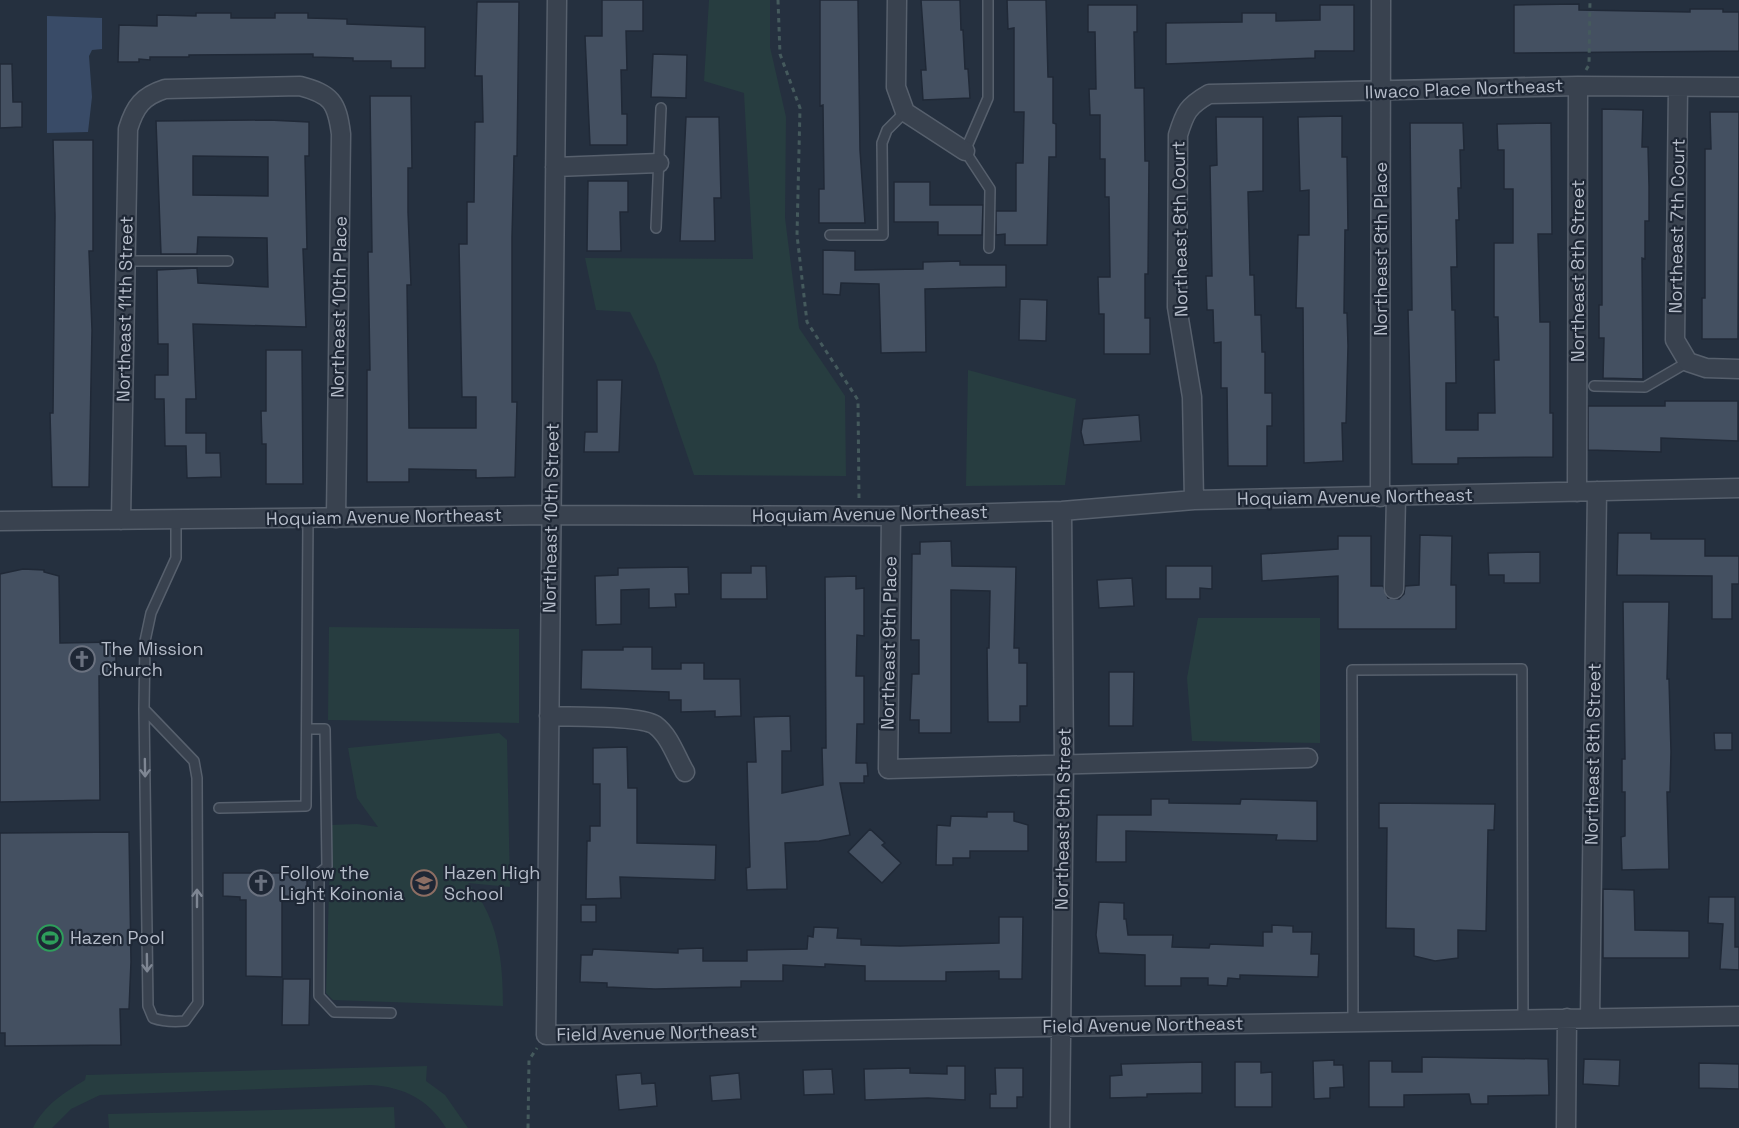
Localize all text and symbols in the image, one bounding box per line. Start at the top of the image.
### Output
street label: Ilwaco Place Northeast [1364,74,1564,103]
street label: Northeast 7th Court [1663,138,1690,314]
street label: Northeast 8th Court [1166,141,1193,317]
street label: Northeast 8th Place [1369,162,1392,336]
street label: Northeast 8th Street [1566,180,1589,362]
street label: Northeast 11th Street [111,216,138,402]
street label: Northeast 10th Place [325,216,352,398]
street label: Northeast 10th Street [537,423,564,613]
street label: Hoquiam Avenue Northeast [1237,483,1473,510]
street label: Hoquiam Avenue Northeast [752,500,988,527]
street label: Hoquiam Avenue Northeast [266,503,502,530]
street label: Northeast 9th Place [875,556,902,730]
place label: The Mission Church [101,637,203,681]
church icon: The Mission Church [67,644,97,674]
street label: Northeast 8th Street [1579,663,1606,845]
street label: Northeast 9th Street [1049,728,1076,910]
one-way arrow [139,757,151,777]
place label: Follow the Light Koinonia [280,861,404,905]
place label: Hazen High School [444,861,540,905]
church icon: Follow the Light Koinonia [246,868,276,898]
school or university icon: Hazen High School [409,868,439,898]
one-way arrow [191,889,203,909]
sports icon: Hazen Pool [35,923,65,953]
place label: Hazen Pool [70,926,165,949]
one-way arrow [141,952,153,972]
street label: Field Avenue Northeast [1042,1011,1244,1038]
street label: Field Avenue Northeast [556,1019,758,1046]

